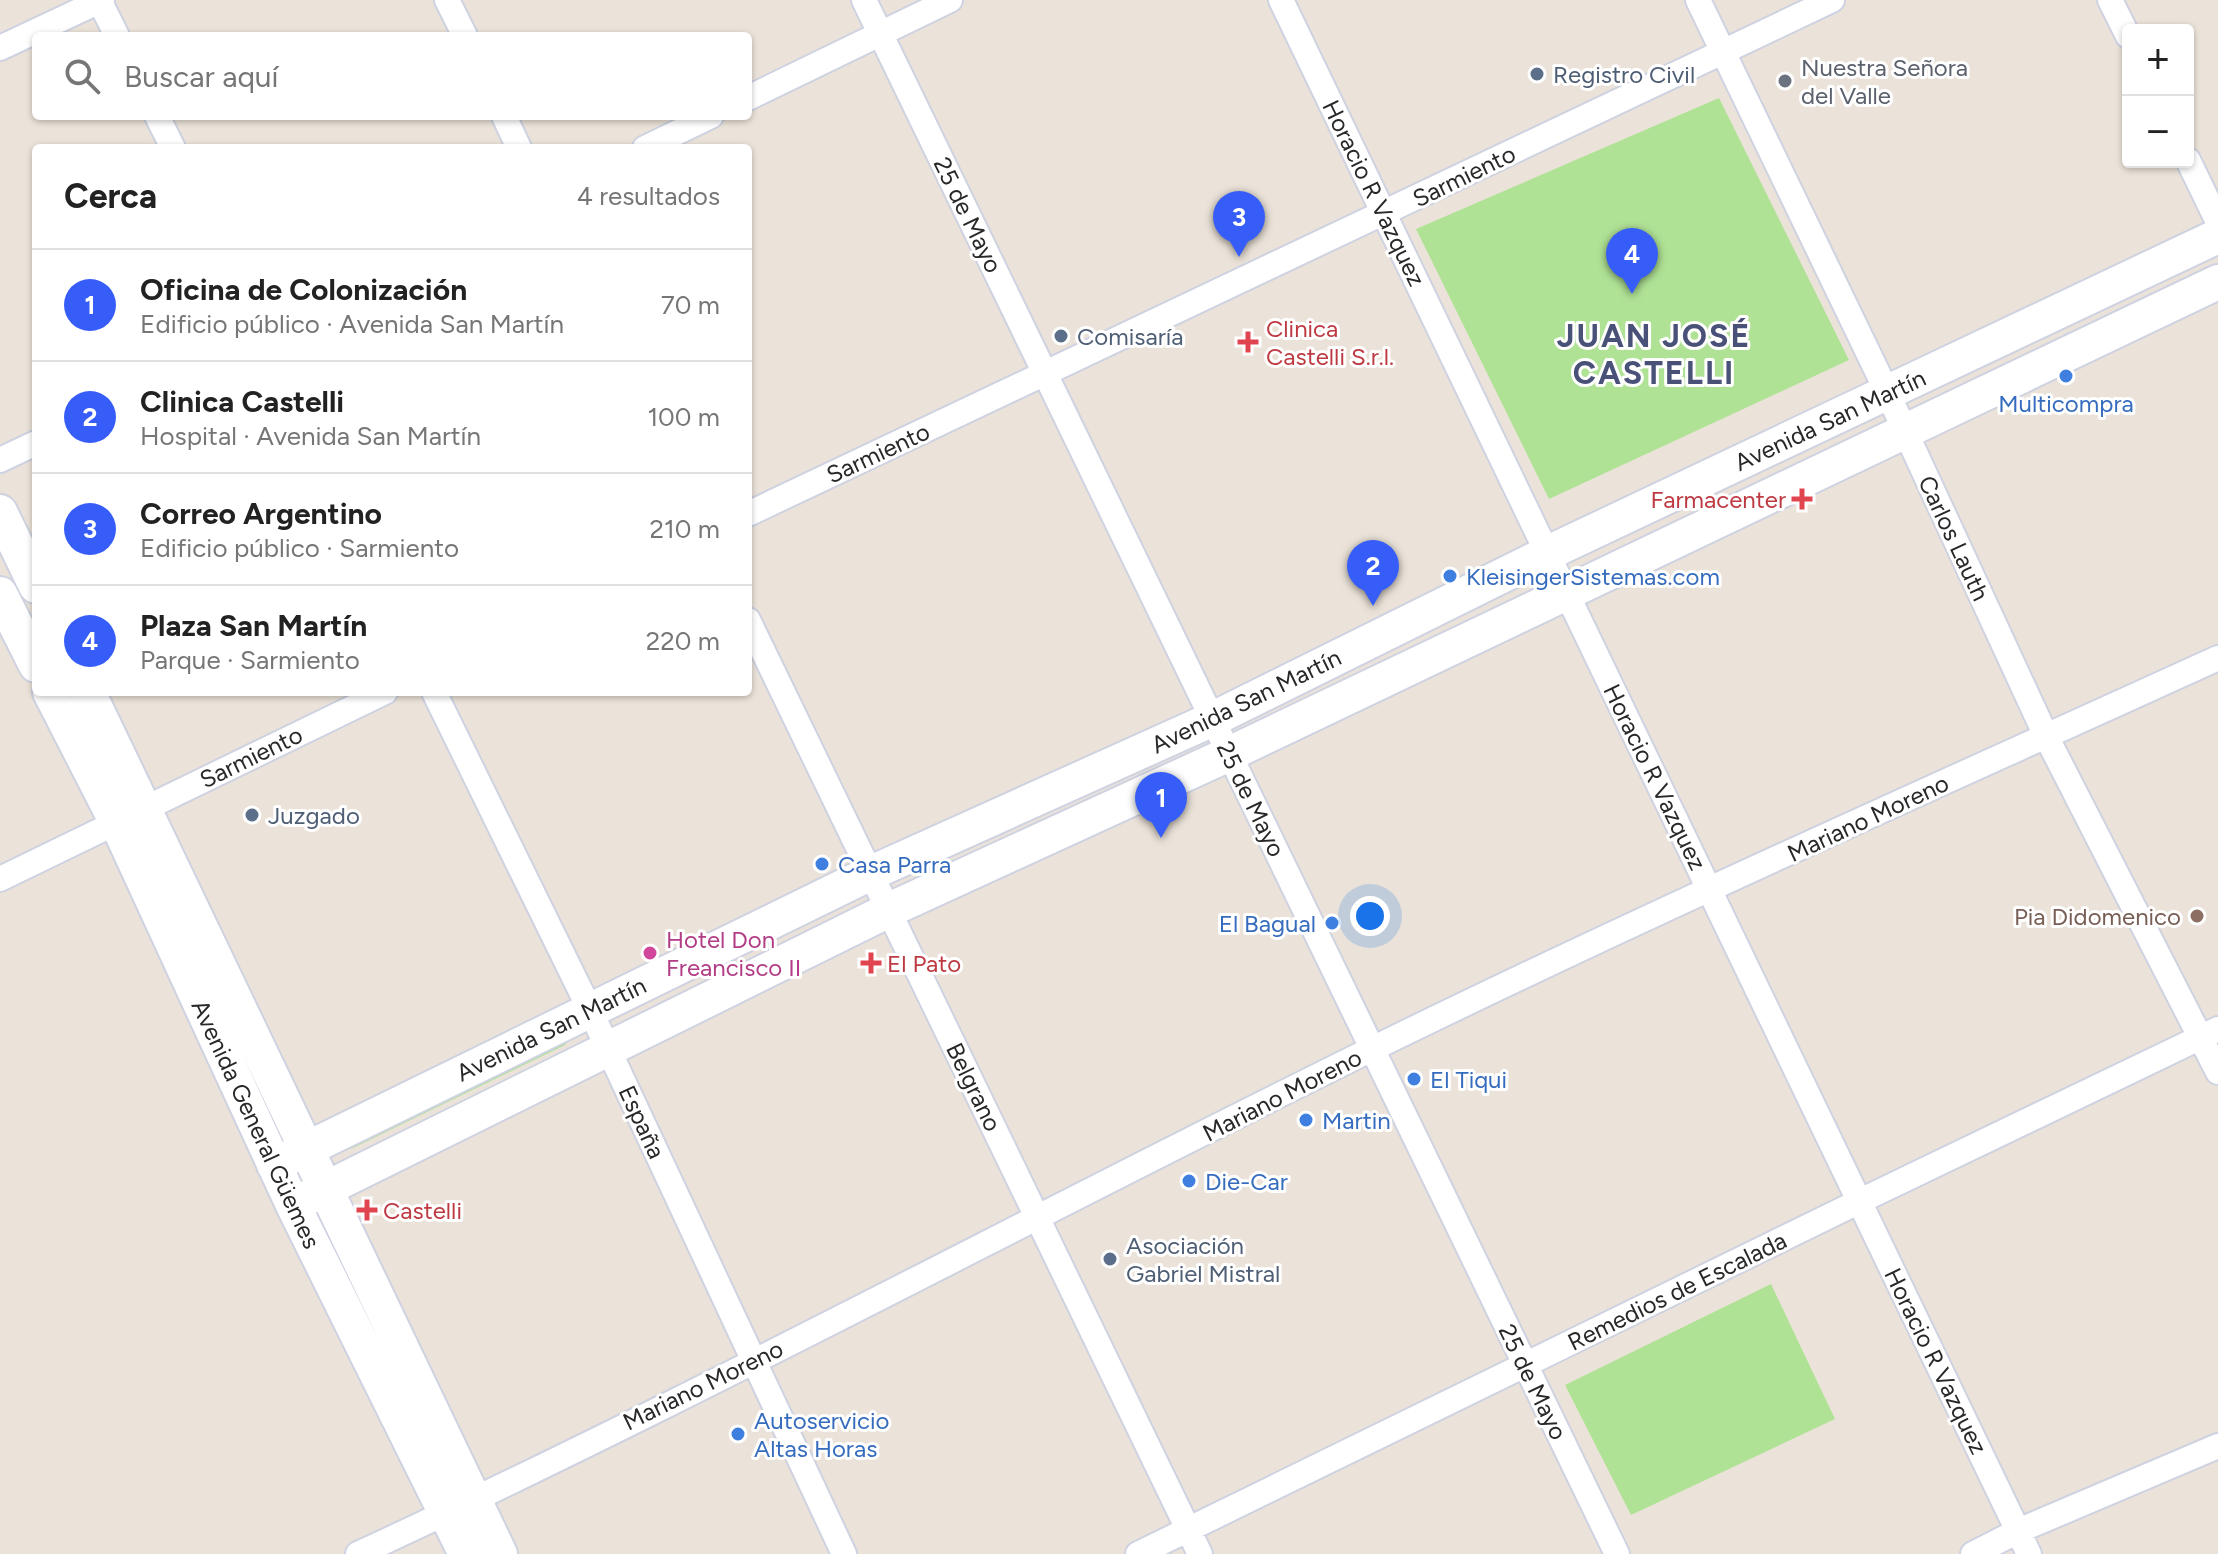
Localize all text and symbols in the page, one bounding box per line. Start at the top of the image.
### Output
map controls [2122,24,2194,168]
button: + [2122,24,2194,96]
search box [32,32,752,120]
place label: Nuestra Señora del Valle [1801,53,1968,110]
icon: search [60,54,104,98]
text: Buscar aquí [124,58,278,95]
place label: Registro Civil [1553,60,1695,89]
marker: Registro Civil [1528,65,1546,83]
marker: Nuestra Señora del Valle [1776,72,1794,90]
street label: Horacio R Vazquez [1316,95,1432,291]
button: − [2122,96,2194,168]
street label: Sarmiento [1408,139,1520,213]
street label: 25 de Mayo [928,153,1008,277]
text: Cerca [64,176,157,217]
text: 4 resultados [577,180,720,212]
pin: 3 [1213,191,1265,257]
pin: 4 [1606,228,1658,294]
text: Oficina de Colonización [140,271,467,308]
text: 1 [85,289,95,321]
text: 70 m [661,289,720,321]
text: Edificio público · Avenida San Martín [140,308,564,340]
place label: Clinica Castelli S.r.l. [1266,314,1394,371]
district label: JUAN JOSÉ CASTELLI [1557,317,1751,392]
place label: Comisaría [1077,322,1184,351]
marker: Comisaría [1052,327,1070,345]
marker: Clinica Castelli S.r.l. [1237,331,1259,353]
street label: Avenida San Martín [1730,363,1930,477]
marker: Multicompra [2057,367,2075,385]
text: Clinica Castelli [140,383,344,420]
place label: Multicompra [1998,389,2134,418]
text: 2 [82,401,98,433]
text: 100 m [647,401,720,433]
street label: Sarmiento [822,417,934,489]
text: Hospital · Avenida San Martín [140,420,481,452]
street label: Carlos Lauth [1912,471,1996,605]
place label: Farmacenter [1650,485,1786,514]
marker: Farmacenter [1793,490,1811,508]
text: Correo Argentino [140,495,382,532]
text: 3 [83,513,97,545]
text: 210 m [650,513,720,545]
text: Edificio público · Sarmiento [140,532,459,564]
pin: 2 [1347,540,1399,606]
place label: KleisingerSistemas.com [1466,562,1720,591]
marker: KleisingerSistemas.com [1441,567,1459,585]
text: Plaza San Martín [140,607,367,644]
text: 4 [82,625,98,657]
text: 220 m [646,625,720,657]
street label: Avenida San Martín [1146,642,1346,760]
text: Parque · Sarmiento [140,644,360,676]
street label: Horacio R Vazquez [1597,679,1713,875]
street label: Sarmiento [195,720,307,794]
street label: 25 de Mayo [1211,737,1291,861]
street label: Mariano Moreno [1783,768,1953,868]
pin: 1 [1135,772,1187,838]
place label: Juzgado [268,801,360,830]
marker: Juzgado [243,806,261,824]
place label: Casa Parra [838,850,951,879]
marker: Casa Parra [813,855,831,873]
your location [1350,896,1390,936]
place label: Pia Didomenico [2014,902,2181,931]
marker: Pia Didomenico [2188,907,2206,925]
place label: El Bagual [1219,909,1316,938]
marker: El Bagual [1323,914,1341,932]
place label: Hotel Don Freancisco II [666,925,801,982]
marker: Hotel Don Freancisco II [641,944,659,962]
place label: El Pato [887,949,961,978]
marker: El Pato [862,954,880,972]
street label: Avenida San Martín [451,970,651,1088]
street label: Avenida General Güemes [186,995,326,1253]
street label: Belgrano [940,1038,1008,1136]
street label: Mariano Moreno [1198,1042,1366,1148]
place label: El Tiqui [1430,1065,1507,1094]
marker: El Tiqui [1405,1070,1423,1088]
street label: España [612,1081,672,1163]
place label: Martin [1322,1106,1391,1135]
marker: Martin [1297,1111,1315,1129]
place label: Die-Car [1205,1167,1288,1196]
marker: Die-Car [1180,1172,1198,1190]
place label: Castelli [383,1196,462,1225]
marker: Castelli [358,1201,376,1219]
street label: Remedios de Escalada [1563,1225,1791,1357]
place label: Asociación Gabriel Mistral [1126,1231,1280,1288]
marker: Asociación Gabriel Mistral [1101,1250,1119,1268]
street label: Horacio R Vazquez [1878,1263,1994,1459]
street label: 25 de Mayo [1493,1320,1573,1444]
street label: Mariano Moreno [618,1334,788,1436]
place label: Autoservicio Altas Horas [754,1406,890,1463]
marker: Autoservicio Altas Horas [729,1425,747,1443]

